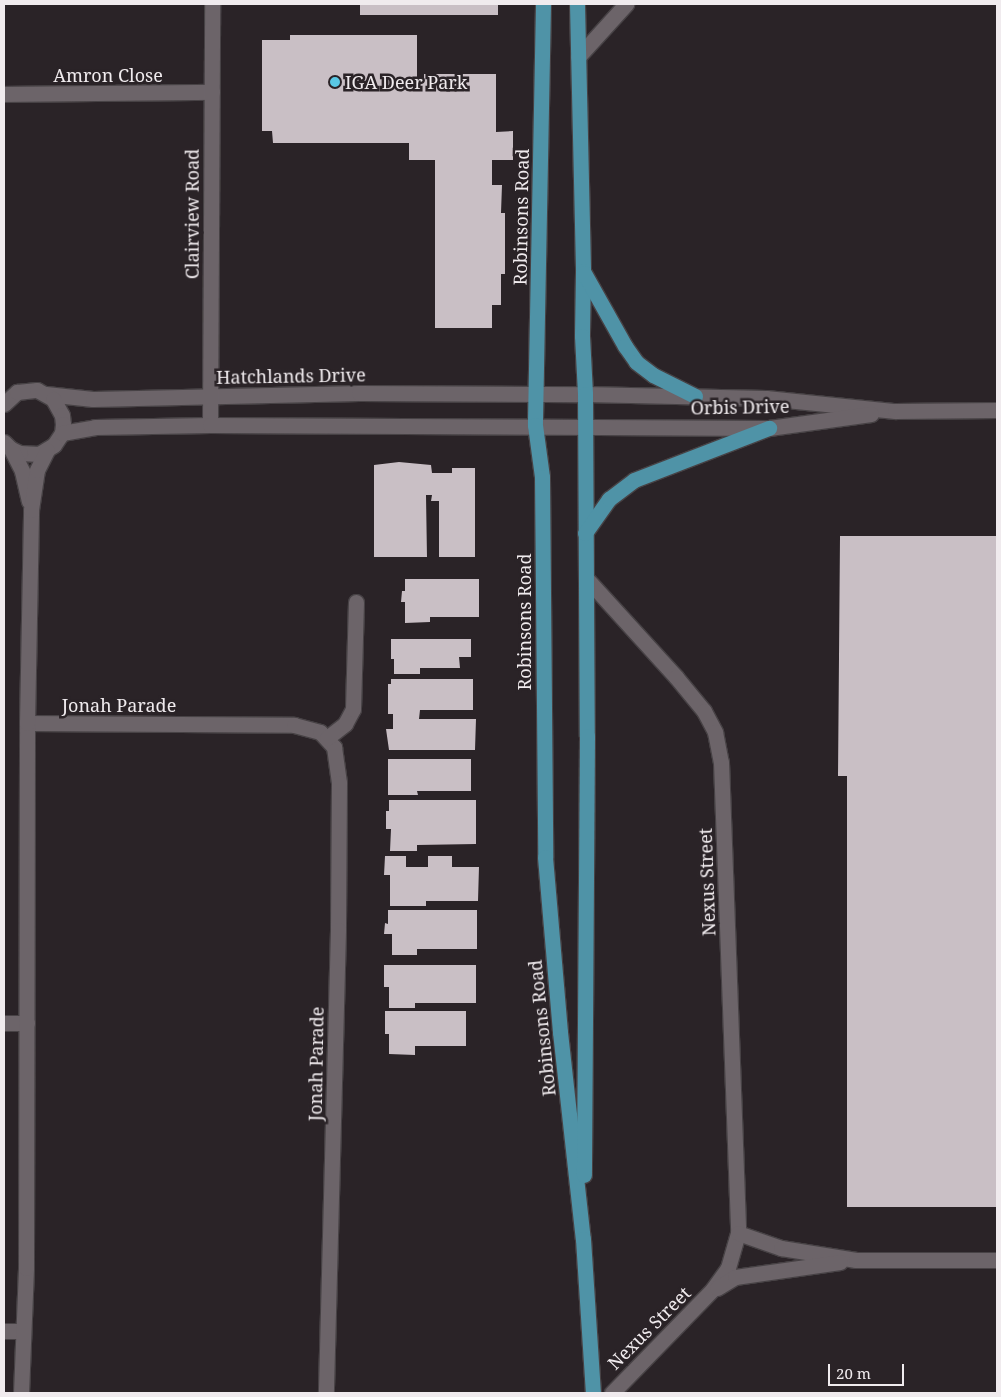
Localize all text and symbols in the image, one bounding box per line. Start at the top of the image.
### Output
street label: Amron Close [53,64,163,86]
place label: IGA Deer Park [345,71,467,93]
marker: IGA Deer Park [329,76,341,88]
street label: Robinsons Road [509,148,533,286]
street label: Clairview Road [181,149,203,279]
street label: Hatchlands Drive [216,364,366,388]
street label: Orbis Drive [690,395,790,419]
street label: Robinsons Road [513,554,535,690]
street label: Jonah Parade [62,694,176,716]
street label: Nexus Street [694,828,720,936]
street label: Robinsons Road [524,959,560,1097]
street label: Jonah Parade [304,1007,328,1121]
street label: Nexus Street [603,1282,695,1374]
scale bar [831,1354,907,1386]
text: 20 m [836,1363,871,1383]

